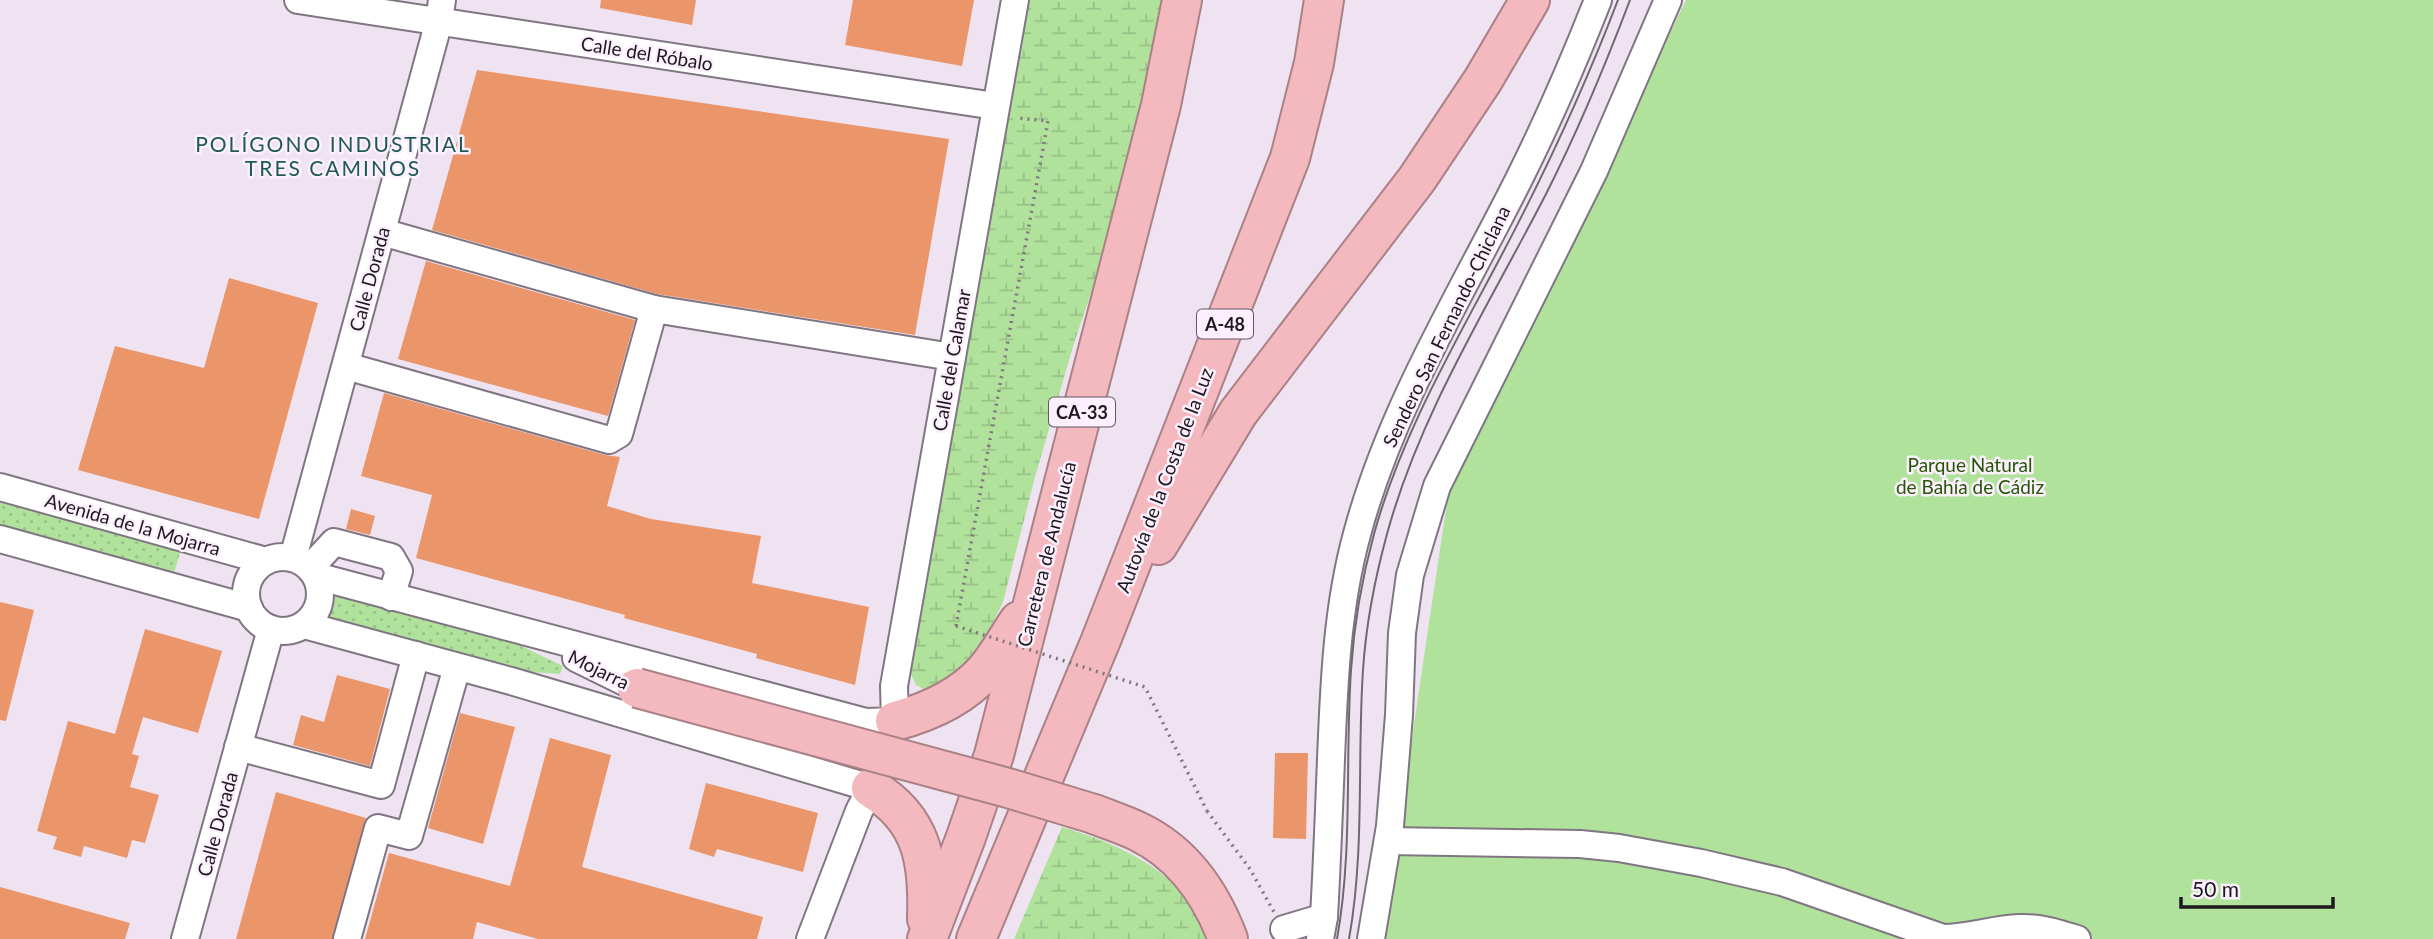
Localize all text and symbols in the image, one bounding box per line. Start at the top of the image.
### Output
street label: Calle del Róbalo [579,31,715,75]
district label: POLÍGONO INDUSTRIAL TRES CAMINOS [195,131,471,180]
street label: Sendero San Fernando-Chiclana [1377,202,1515,450]
street label: Calle Dorada [344,224,394,334]
street label: Calle del Calamar [927,287,975,433]
road number: A-48 [1197,310,1253,338]
street label: Autovía de la Costa de la Luz [1110,364,1218,596]
road number: CA-33 [1049,398,1115,426]
park label: Parque Natural de Bahía de Cádiz [1896,453,2044,498]
street label: Carretera de Andalucía [1012,459,1080,649]
street label: Avenida de la Mojarra [43,488,223,560]
street label: Mojarra [565,644,633,694]
street label: Calle Dorada [192,769,242,879]
scale bar [2181,866,2333,910]
text: 50 m [2192,876,2239,901]

